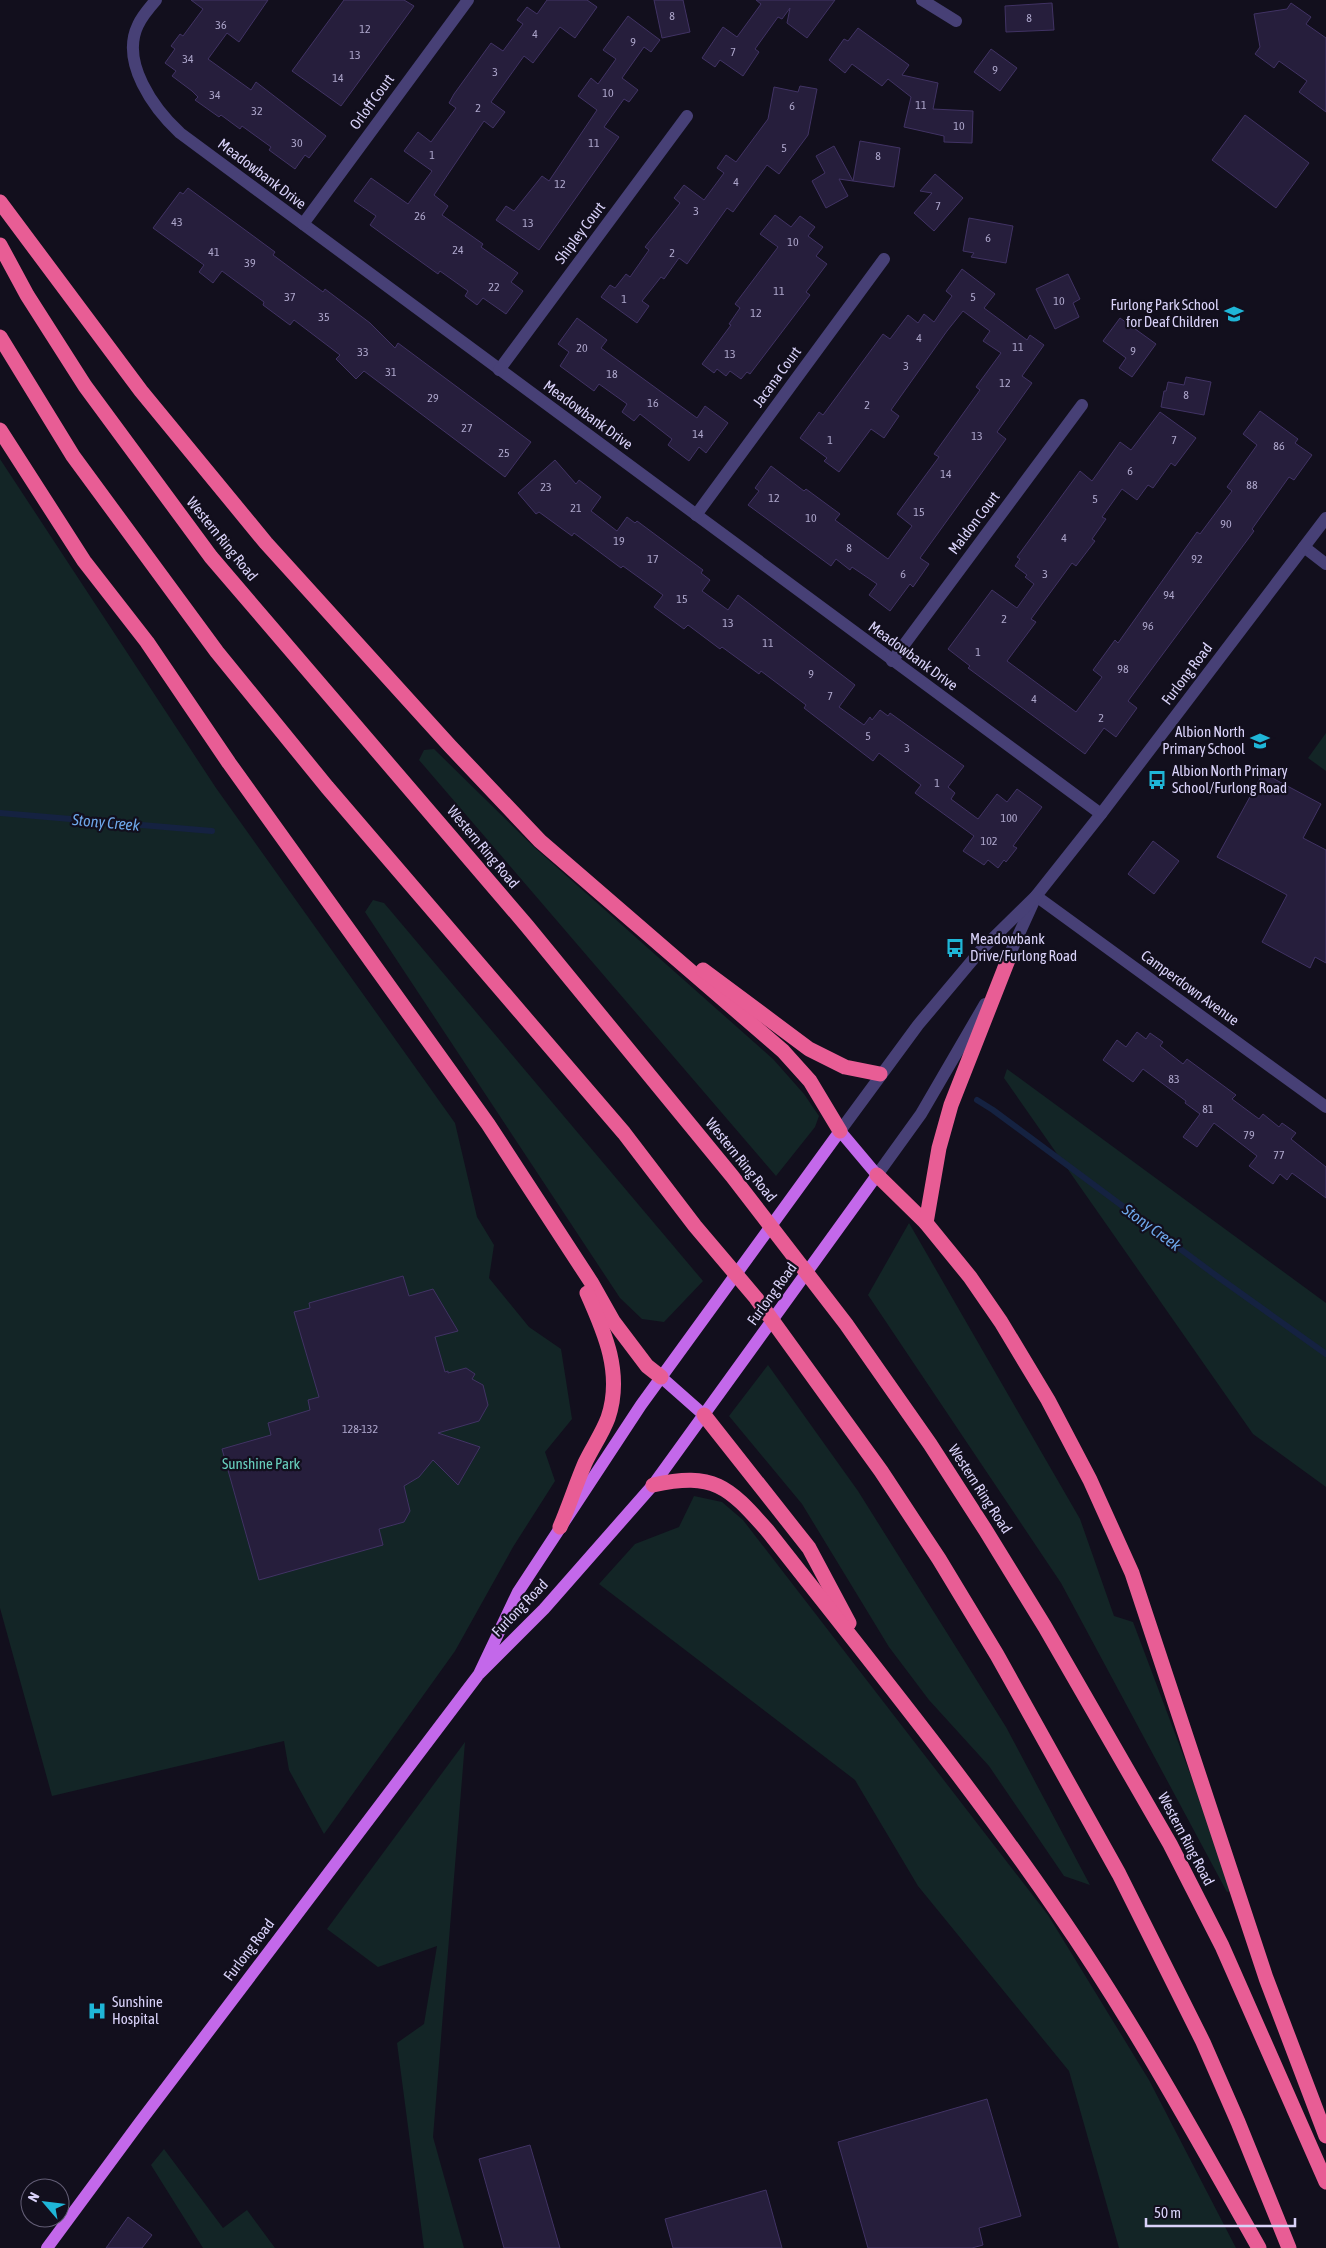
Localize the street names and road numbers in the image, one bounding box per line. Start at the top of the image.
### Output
street label: Orloff Court [346,71,397,133]
street label: Meadowbank Drive [215,135,310,212]
street label: Shipley Court [551,199,608,267]
street label: Jacana Court [749,343,804,410]
street label: Meadowbank Drive [540,377,636,453]
street label: Maldon Court [945,488,1003,557]
street label: Western Ring Road [183,493,261,584]
street label: Meadowbank Drive [865,618,961,694]
street label: Furlong Road [1158,639,1215,708]
street label: Western Ring Road [444,802,523,891]
street label: Camperdown Avenue [1138,946,1243,1029]
street label: Western Ring Road [702,1114,780,1205]
street label: Furlong Road [743,1259,800,1328]
street label: Western Ring Road [945,1441,1015,1536]
street label: Furlong Road [488,1576,551,1640]
street label: Western Ring Road [1155,1789,1218,1888]
street label: Furlong Road [220,1915,277,1984]

